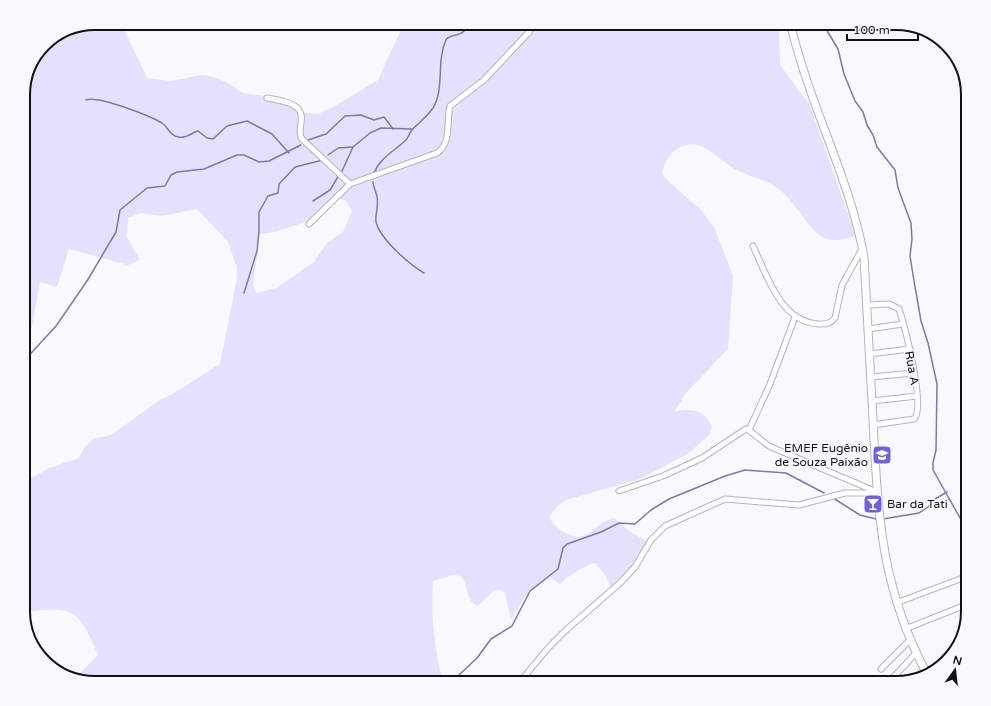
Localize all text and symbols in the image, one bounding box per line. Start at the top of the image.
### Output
scale bar [847,16,918,42]
text: 100 m [853,23,890,37]
street label: Rua A [902,350,922,386]
place label: EMEF Eugênio de Souza Paixão [775,441,868,469]
school or university icon: EMEF Eugênio de Souza Paixão [871,444,893,466]
bar icon: Bar da Tati [862,493,884,515]
place label: Bar da Tati [887,497,948,511]
north arrow [935,650,975,690]
text: N [952,653,963,668]

